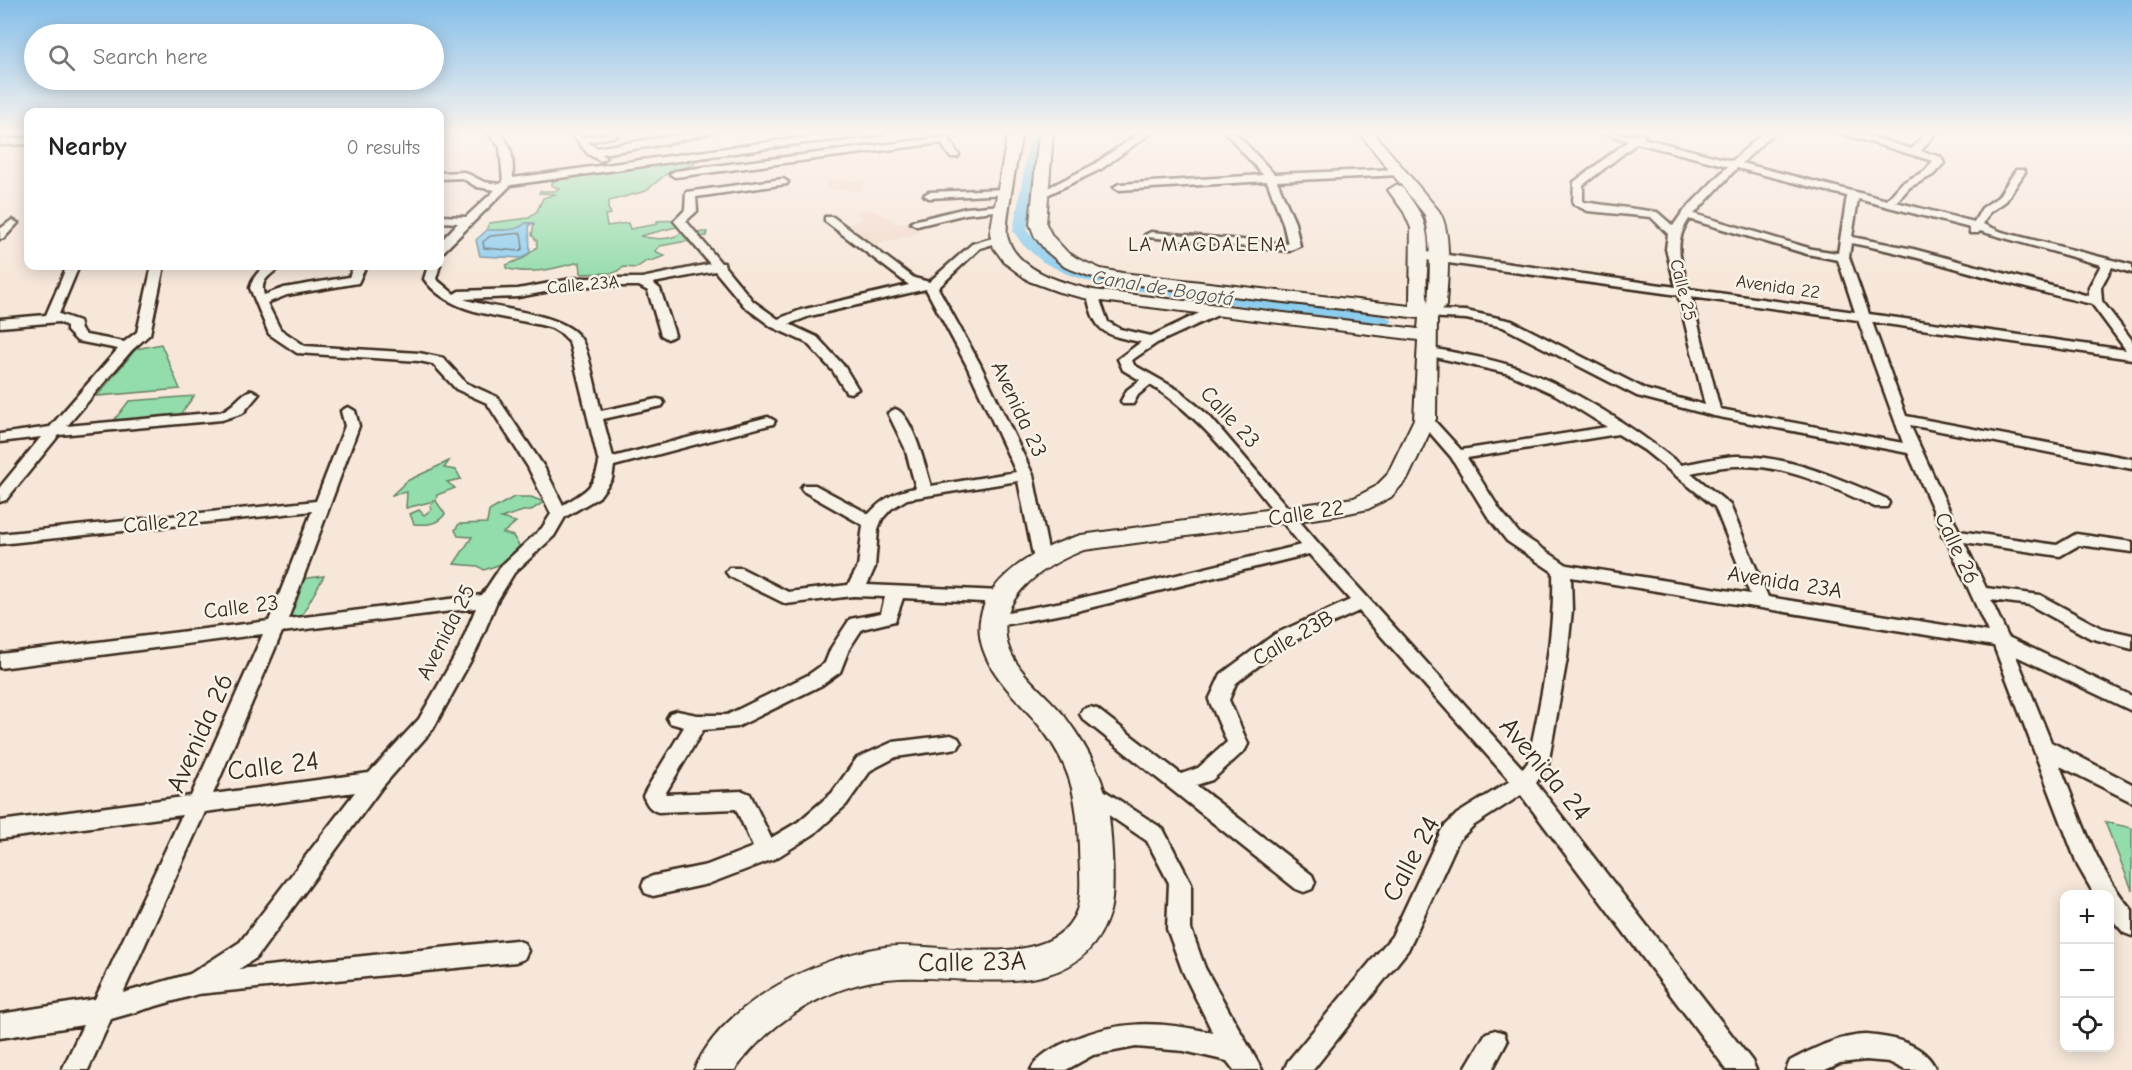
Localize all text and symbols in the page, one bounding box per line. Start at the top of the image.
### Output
search box [24,24,444,90]
icon: search [45,41,78,74]
text: Search here [93,44,208,70]
text: Nearby [48,132,127,162]
text: 0 results [347,136,420,159]
district label: LA MAGDALENA [1128,233,1288,256]
street label: Calle 25 [1665,257,1701,323]
water label: Canal de Bogotá [1091,265,1235,311]
street label: Calle 23A [546,271,620,299]
street label: Avenida 22 [1735,271,1821,303]
street label: Avenida 23 [986,357,1052,461]
street label: Calle 23 [1195,381,1265,453]
street label: Calle 22 [1266,494,1346,532]
street label: Calle 22 [122,505,200,539]
street label: Calle 26 [1929,508,1985,588]
street label: Avenida 23A [1726,560,1844,604]
street label: Avenida 25 [411,580,481,684]
street label: Calle 23 [202,589,280,625]
street label: Calle 23B [1248,604,1338,672]
street label: Avenida 26 [160,669,240,797]
street label: Avenida 24 [1493,711,1597,827]
street label: Calle 24 [225,745,321,787]
street label: Calle 24 [1376,811,1446,907]
map controls [2060,890,2114,1052]
button: + [2060,890,2114,944]
button: − [2060,944,2114,998]
street label: Calle 23A [918,946,1026,978]
button: locate [2060,998,2114,1052]

